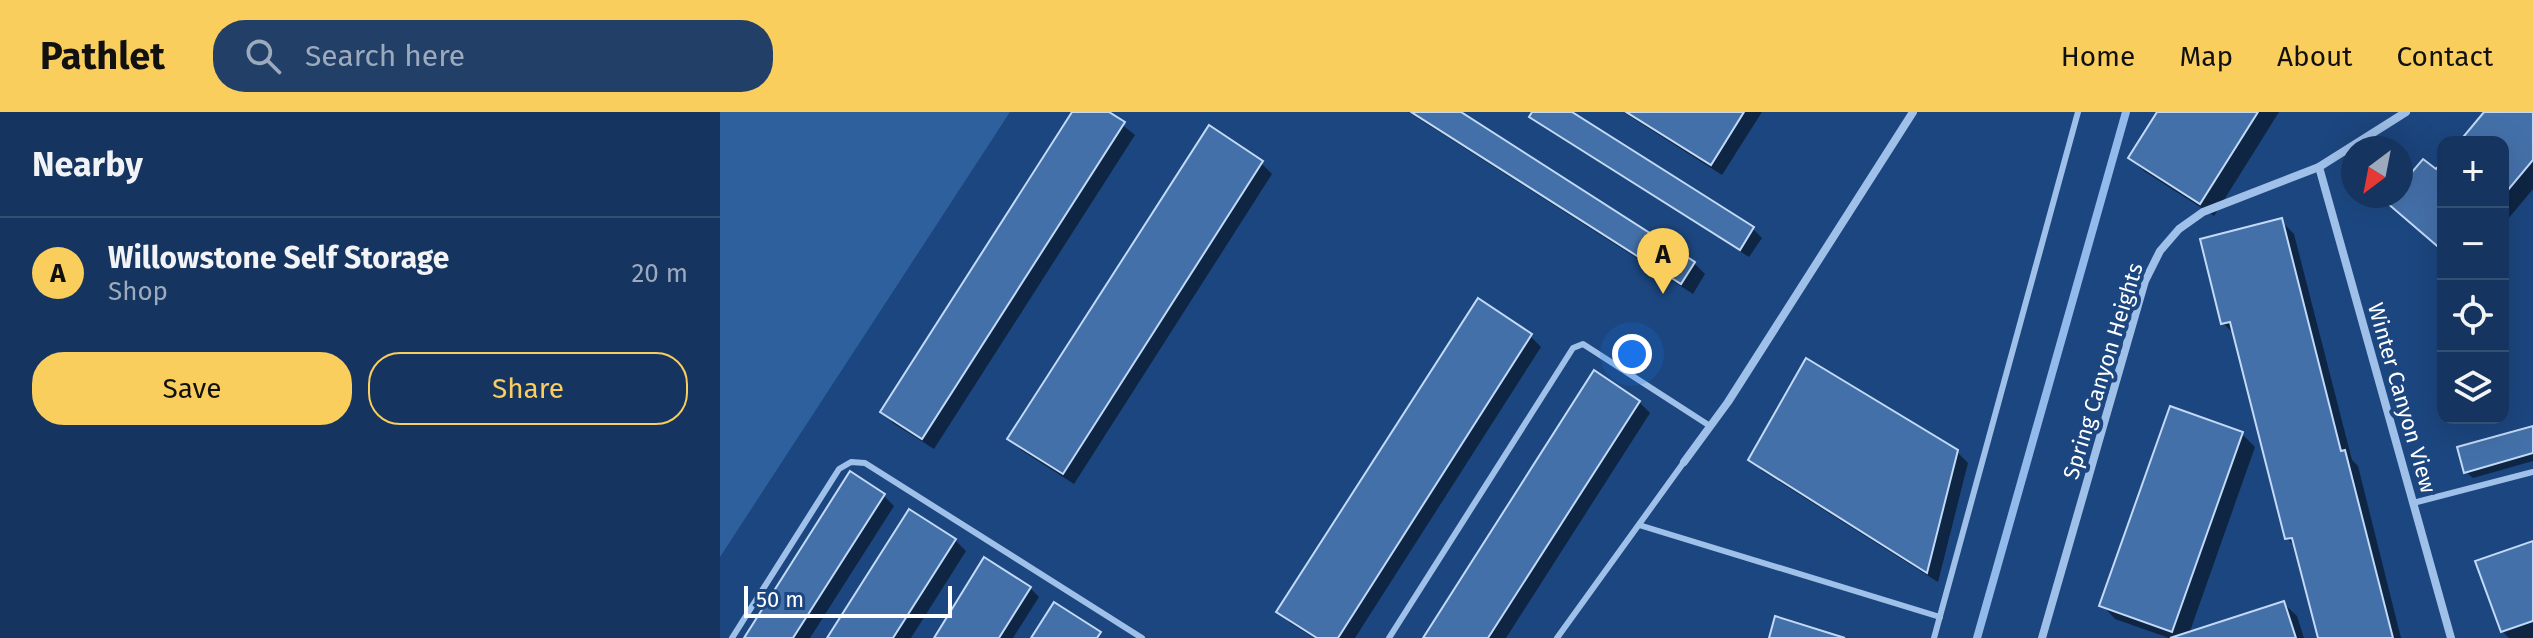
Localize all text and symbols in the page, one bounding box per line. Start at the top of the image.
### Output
search box [213,20,773,92]
text: Pathlet [40,33,165,79]
icon: search [241,34,285,78]
text: Search here [305,38,465,74]
text: Home [2061,40,2135,73]
text: Map [2179,40,2233,73]
text: About [2277,40,2352,73]
text: Contact [2396,40,2493,73]
north arrow [2341,136,2413,208]
map controls [2437,136,2509,424]
button: + [2437,136,2509,208]
text: Nearby [32,144,143,185]
button: − [2437,208,2509,280]
pin: A [1637,228,1689,294]
text: Willowstone Self Storage [108,240,449,276]
text: A [50,258,66,289]
text: 20 m [631,258,688,289]
street label: Spring Canyon Heights [2057,260,2149,482]
text: Shop [108,276,168,307]
button: locate [2437,280,2509,352]
street label: Winter Canyon View [2362,300,2442,496]
your location [1612,334,1652,374]
button: Save [32,352,352,425]
button: Share [368,352,688,425]
button: layers [2437,352,2509,424]
scale bar [744,582,952,618]
text: 50 m [756,586,804,613]

